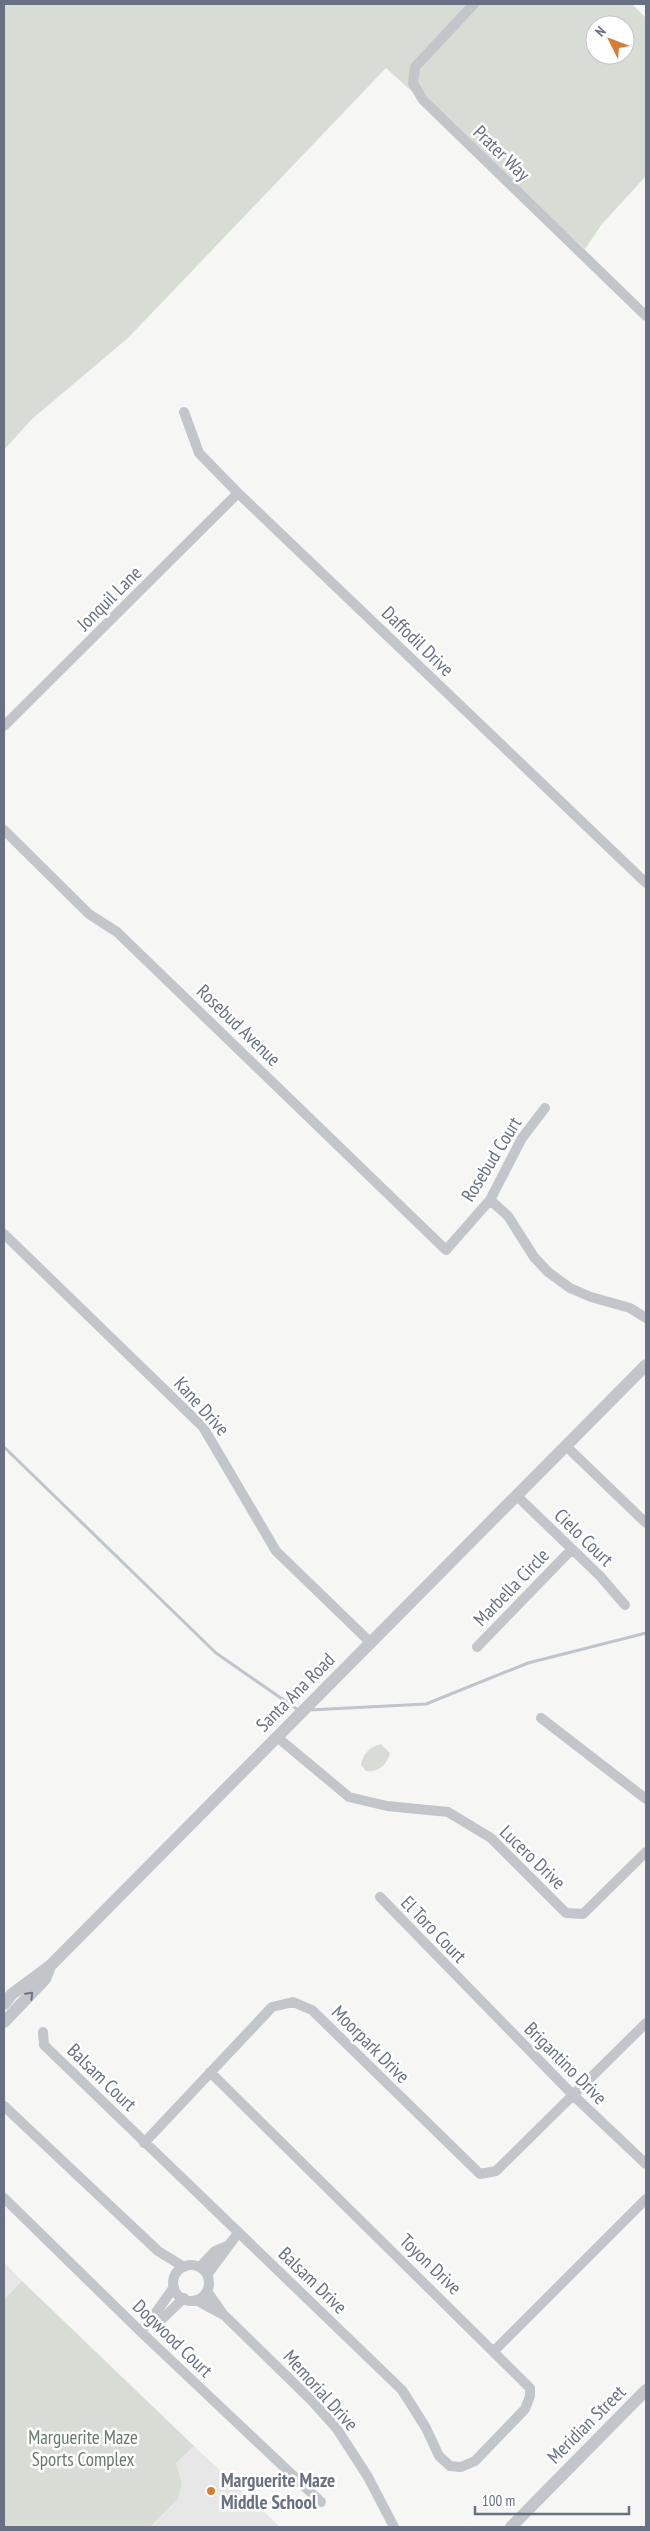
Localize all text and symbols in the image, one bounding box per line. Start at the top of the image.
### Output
north arrow [585,15,635,65]
text: N [591,22,610,40]
street label: Prater Way [469,120,536,186]
street label: Jonquil Lane [71,561,146,636]
street label: Daffodil Drive [377,601,459,681]
street label: Rosebud Avenue [192,979,286,1071]
street label: Rosebud Court [456,1112,527,1206]
street label: Kane Drive [169,1371,235,1441]
street label: Cielo Court [549,1503,619,1571]
street label: Marbella Circle [468,1543,554,1631]
street label: Santa Ana Road [251,1648,339,1736]
street label: Lucero Drive [495,1820,571,1894]
street label: El Toro Court [396,1891,472,1968]
one-way arrow [24,1992,33,2001]
street label: Moorpark Drive [327,2000,415,2088]
street label: Brigantino Drive [520,2017,612,2109]
street label: Balsam Court [62,2038,142,2116]
street label: Toyon Drive [395,2229,467,2299]
street label: Balsam Drive [274,2242,352,2319]
street label: Dogwood Court [128,2294,218,2382]
street label: Memorial Drive [278,2345,364,2435]
street label: Meridian Street [542,2379,631,2468]
park label: Marguerite Maze Sports Complex [28,2425,138,2471]
place label: Marguerite Maze Middle School [221,2468,335,2514]
scale bar [475,2484,629,2516]
marker: Marguerite Maze Middle School [205,2485,217,2497]
text: 100 m [482,2491,515,2510]

